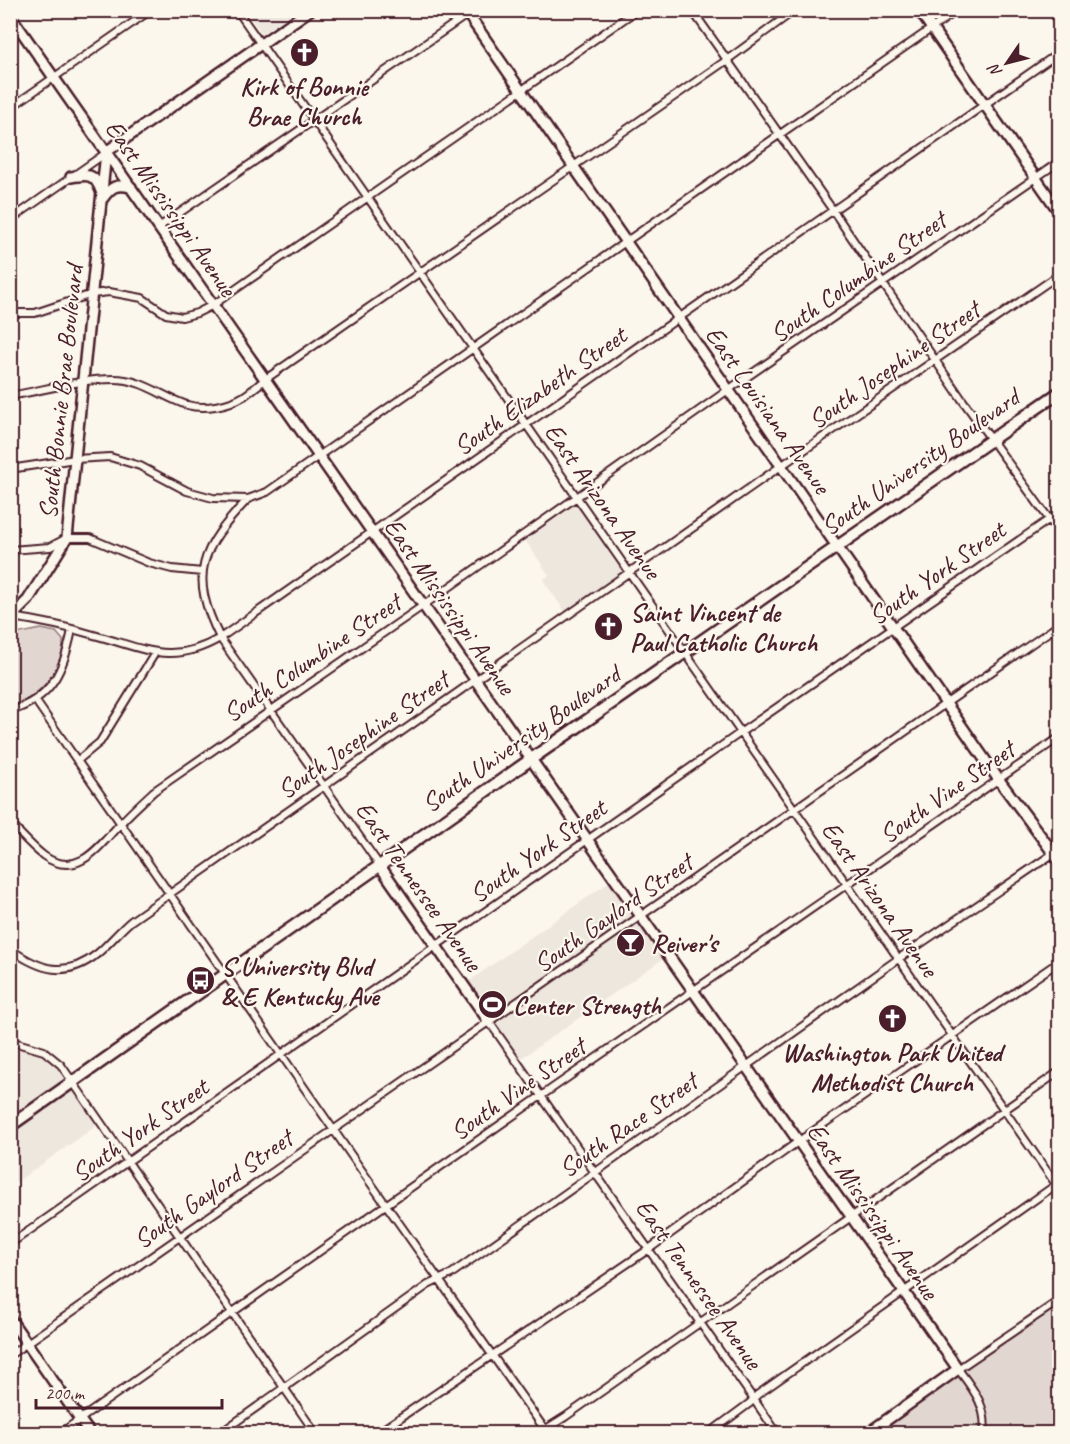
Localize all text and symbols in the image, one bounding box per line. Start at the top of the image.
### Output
north arrow [977,33,1037,93]
church icon: Kirk of Bonnie Brae Church [288,36,320,68]
text: N [983,59,1007,81]
place label: Kirk of Bonnie Brae Church [240,70,370,133]
street label: East Mississippi Avenue [98,113,245,304]
street label: South Columbine Street [764,202,955,350]
street label: South Bonnie Brae Boulevard [31,260,91,521]
street label: South Josephine Street [802,292,989,436]
street label: South Elizabeth Street [447,318,635,463]
street label: East Louisiana Avenue [698,320,840,502]
street label: South University Boulevard [814,379,1029,543]
street label: East Arizona Avenue [537,417,670,587]
street label: East Mississippi Avenue [377,511,524,702]
street label: South York Street [862,512,1014,632]
street label: South Columbine Street [217,584,410,730]
place label: Saint Vincent de Paul Catholic Church [630,596,818,659]
church icon: Saint Vincent de Paul Catholic Church [593,611,625,643]
street label: South University Boulevard [415,656,630,820]
street label: South Josephine Street [271,662,458,806]
street label: South Vine Street [873,731,1024,851]
street label: South York Street [463,790,615,910]
street label: East Tennessee Avenue [348,795,491,979]
street label: East Arizona Avenue [814,815,947,985]
street label: South Gaylord Street [527,844,702,980]
bar icon: Reiver's [614,927,646,959]
place label: Reiver's [651,927,720,960]
place label: S University Blvd & E Kentucky Ave [221,950,381,1013]
bus stop icon: S University Blvd & E Kentucky Ave [184,965,216,997]
sports icon: Center Strength [476,989,508,1021]
place label: Center Strength [513,989,662,1022]
church icon: Washington Park United Methodist Church [876,1002,908,1034]
street label: South Vine Street [444,1028,595,1148]
place label: Washington Park United Methodist Church [782,1036,1006,1099]
street label: South Race Street [552,1063,706,1185]
street label: South York Street [65,1069,217,1189]
street label: East Mississippi Avenue [800,1116,947,1307]
street label: South Gaylord Street [127,1120,302,1256]
street label: East Tennessee Avenue [628,1193,771,1377]
scale bar [36,1372,222,1410]
text: 200 m [45,1382,86,1404]

